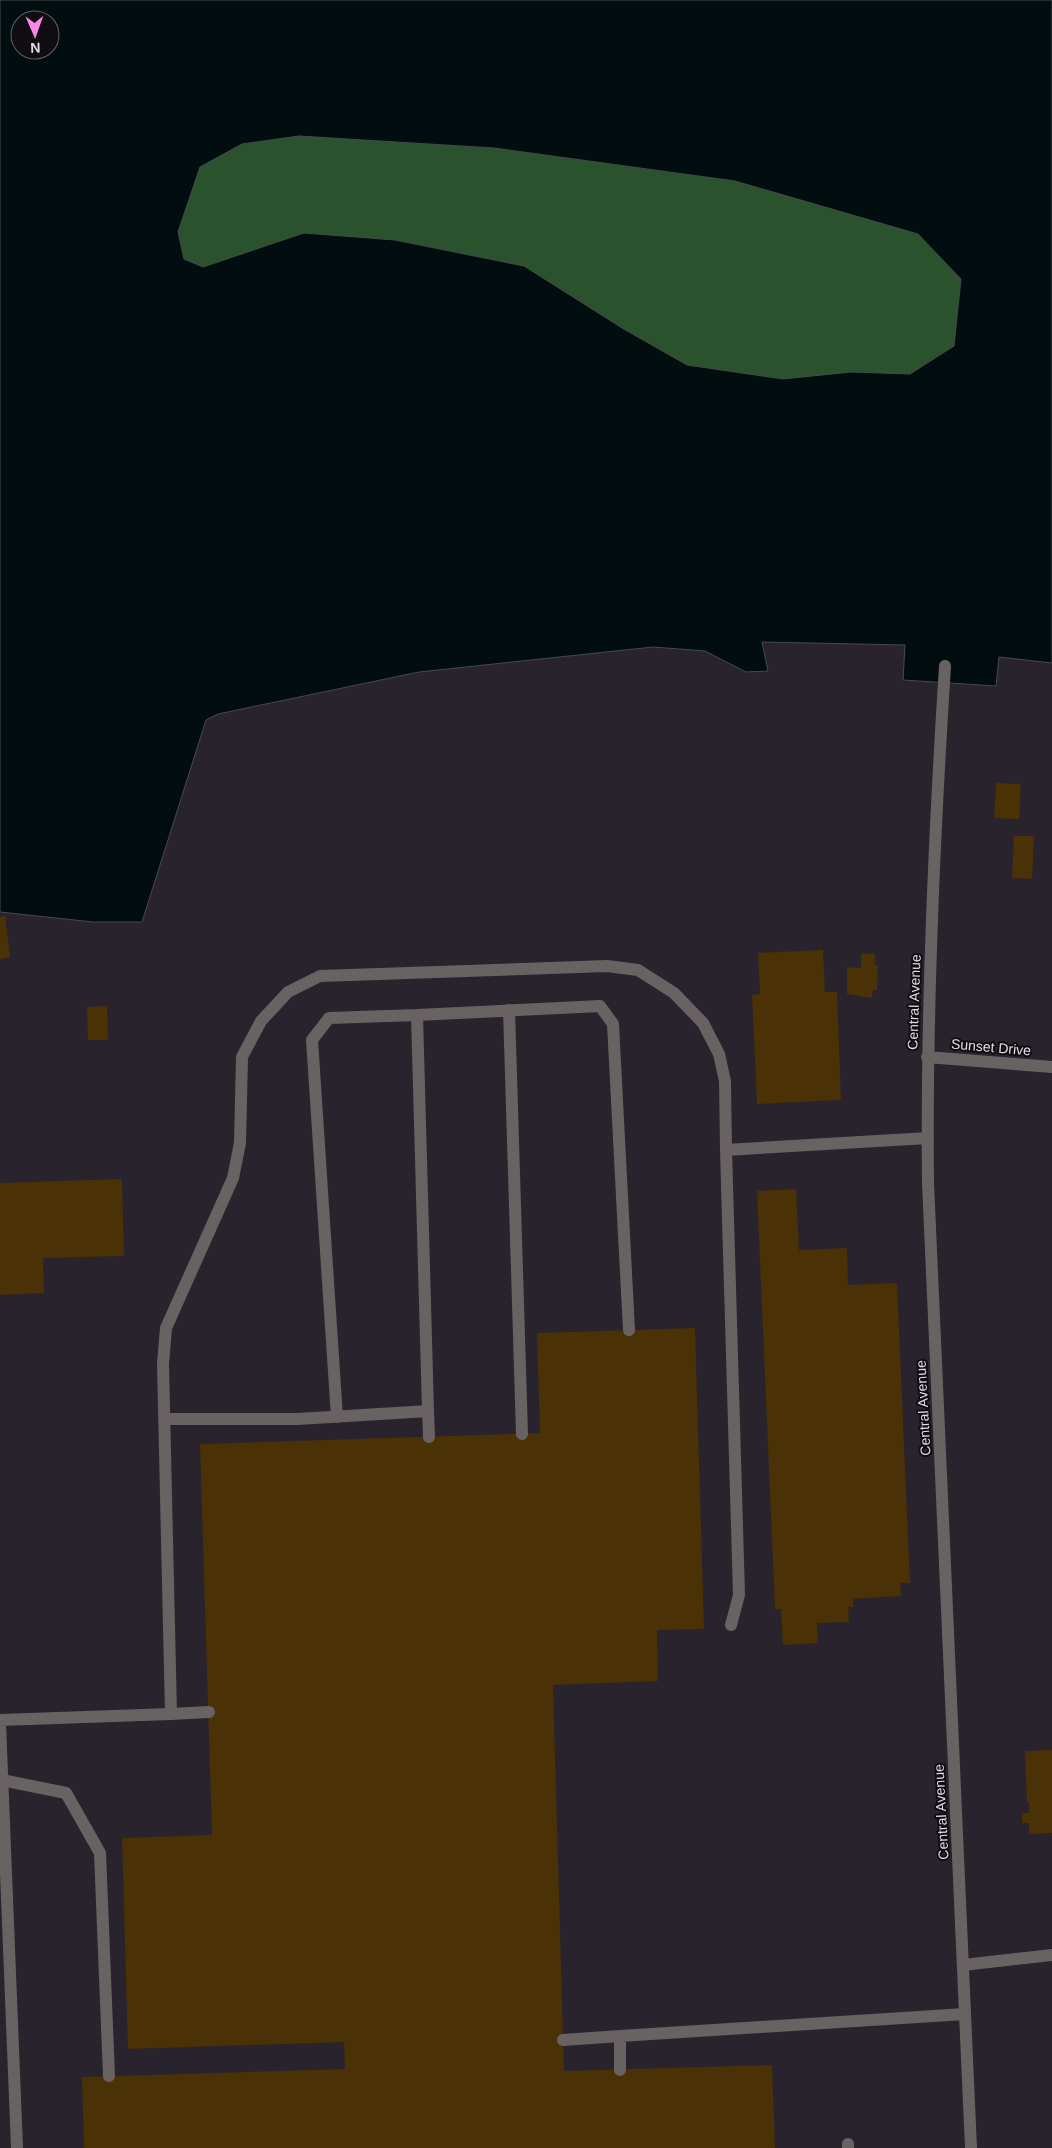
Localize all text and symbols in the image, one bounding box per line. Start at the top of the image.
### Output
north arrow [10,10,60,60]
text: N [30,40,41,56]
street label: Central Avenue [904,954,924,1050]
street label: Sunset Drive [950,1036,1032,1058]
street label: Central Avenue [913,1360,933,1456]
street label: Central Avenue [931,1764,951,1860]

